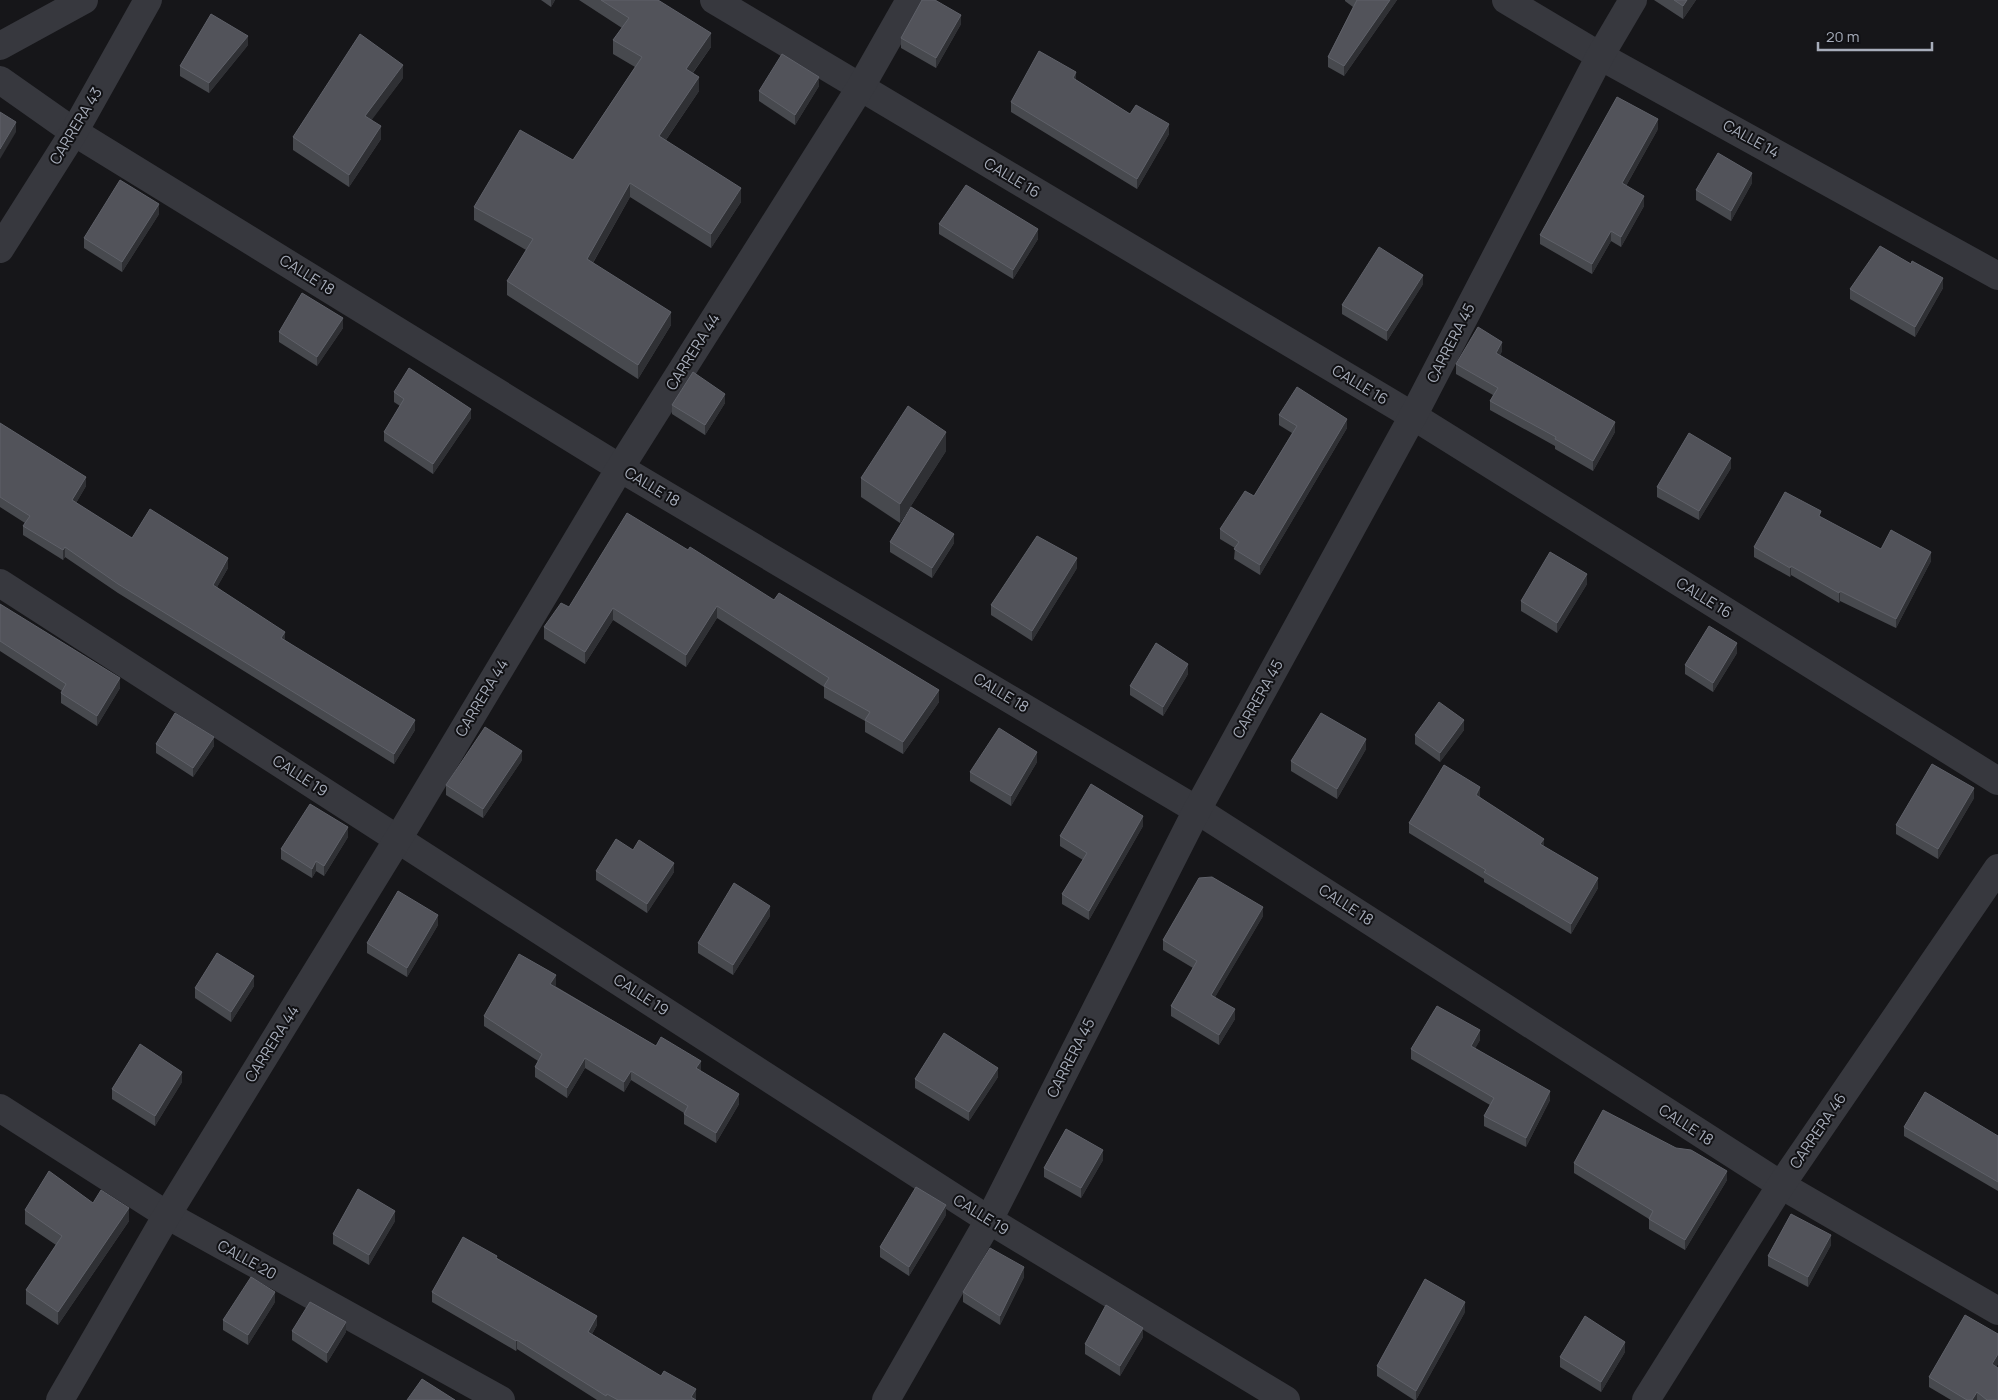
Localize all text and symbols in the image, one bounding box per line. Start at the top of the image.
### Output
scale bar [1818,20,1932,52]
text: 20 m [1826,26,1859,47]
street label: CARRERA 43 [44,83,107,168]
street label: CALLE 14 [1719,114,1783,163]
street label: CALLE 16 [980,153,1044,203]
street label: CALLE 18 [276,249,339,300]
street label: CARRERA 45 [1421,299,1480,386]
street label: CARRERA 44 [661,309,725,394]
street label: CALLE 16 [1328,360,1392,410]
street label: CALLE 18 [621,462,684,511]
street label: CALLE 16 [1672,572,1736,623]
street label: CARRERA 44 [450,655,513,741]
street label: CARRERA 45 [1227,656,1288,742]
street label: CALLE 18 [970,668,1033,717]
street label: CALLE 19 [269,750,332,801]
street label: CALLE 18 [1315,879,1378,930]
street label: CALLE 19 [610,969,673,1020]
street label: CARRERA 44 [240,1001,304,1086]
street label: CARRERA 45 [1041,1014,1100,1101]
street label: CARRERA 46 [1784,1089,1851,1173]
street label: CALLE 18 [1655,1099,1718,1150]
street label: CALLE 19 [949,1189,1013,1240]
street label: CALLE 20 [214,1235,281,1284]

